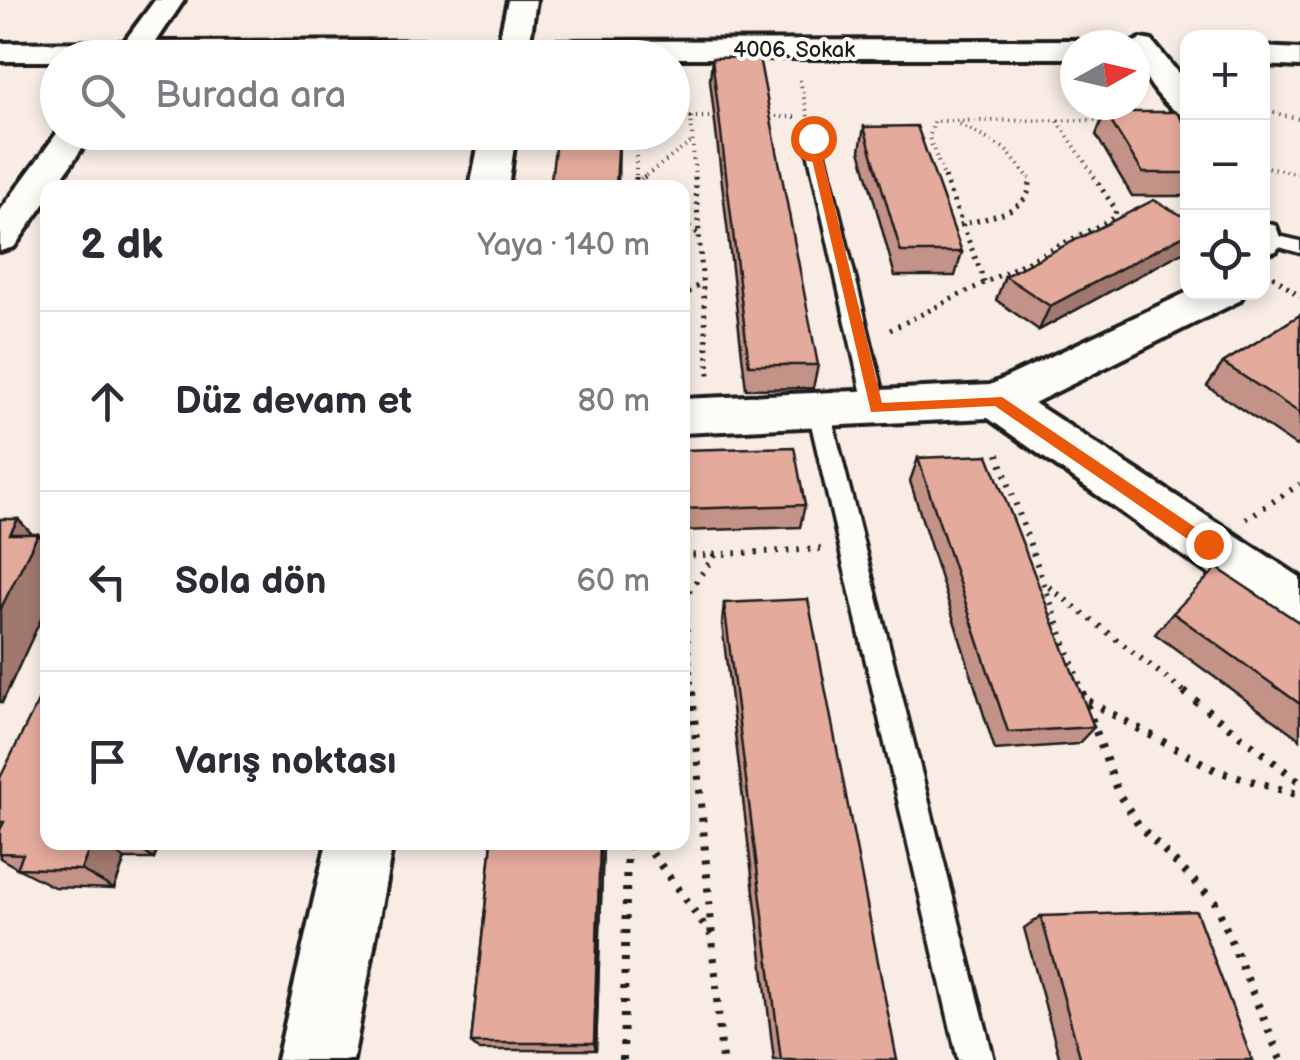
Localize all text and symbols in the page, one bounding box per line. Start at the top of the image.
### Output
north arrow [1060,30,1150,120]
map controls [1180,30,1270,300]
button: + [1180,30,1270,120]
street label: 4006. Sokak [733,37,855,64]
search box [40,40,690,150]
icon: search [75,68,130,123]
text: Burada ara [155,73,346,118]
route start [791,116,837,162]
button: − [1180,120,1270,210]
button: locate [1180,210,1270,300]
text: 2 dk [80,220,163,271]
text: Yaya · 140 m [478,226,650,265]
icon: ahead [80,374,135,429]
text: Düz devam et [175,379,412,424]
text: 80 m [577,382,650,421]
route end [1186,522,1232,568]
icon: left [80,554,135,609]
text: Sola dön [175,559,326,604]
text: 60 m [577,562,650,601]
icon: arrive [80,734,135,789]
text: Varış noktası [175,739,396,784]

